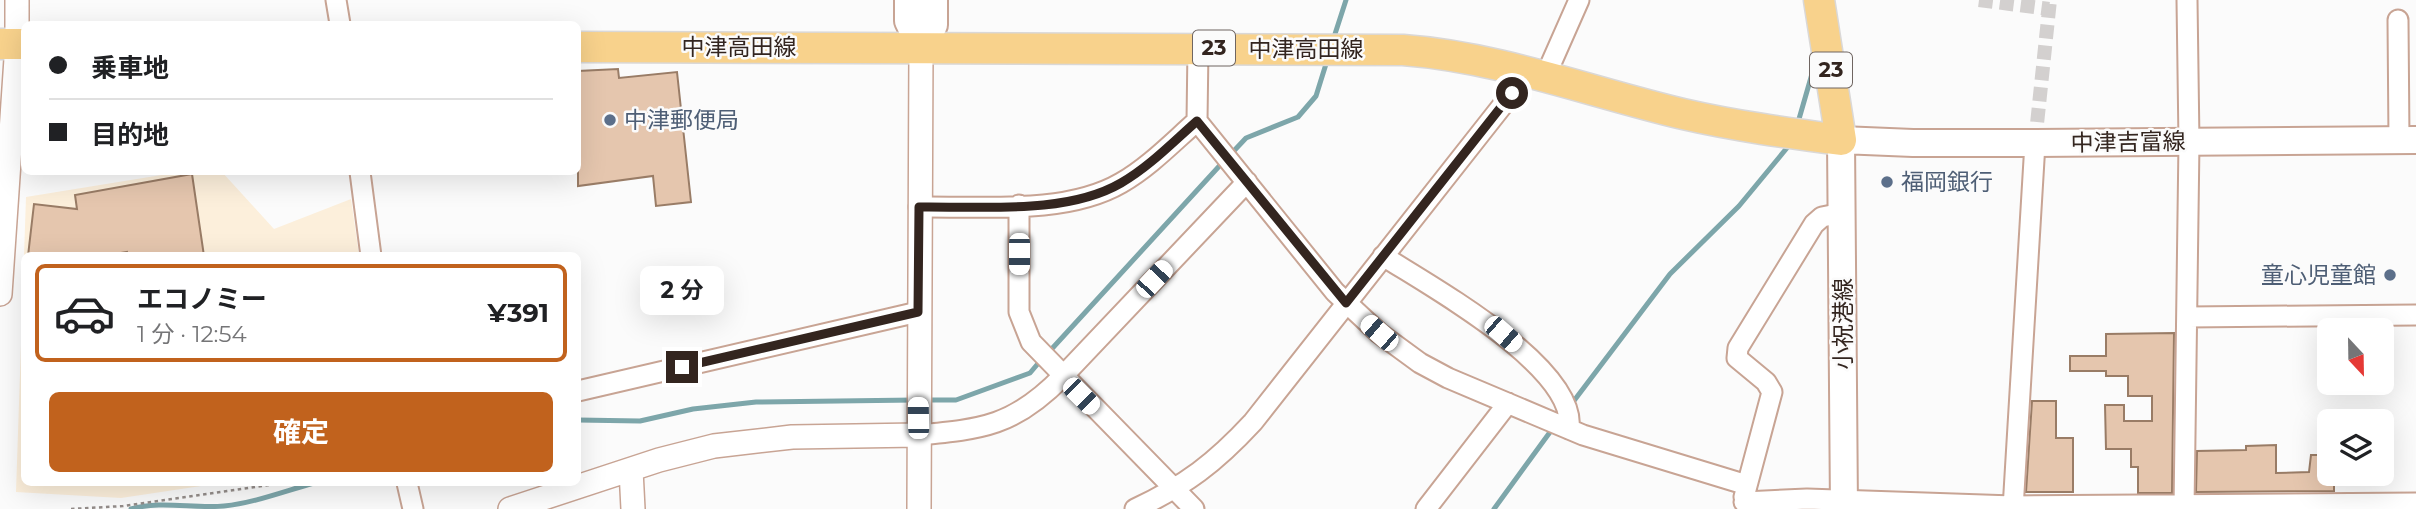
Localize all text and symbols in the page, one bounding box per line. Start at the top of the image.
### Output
road number: 23 [1193,30,1235,66]
street label: 中津高田線 [682,33,797,61]
street label: 中津高田線 [1249,35,1364,63]
text: 乗車地 [91,52,169,84]
road number: 23 [1810,52,1852,88]
route start [1496,77,1528,109]
place label: 中津郵便局 [624,106,739,134]
marker: 中津郵便局 [602,112,618,128]
text: 目的地 [91,119,169,151]
street label: 中津吉富線 [2070,127,2186,157]
place label: 福岡銀行 [1901,168,1993,196]
marker: 福岡銀行 [1879,174,1895,190]
car [1009,233,1030,275]
car [1132,256,1177,302]
place label: 童心児童館 [2261,261,2376,289]
callout: 2 分 [640,266,724,314]
marker: 童心児童館 [2382,267,2398,283]
text: 2 分 [660,276,704,304]
street label: 小祝港線 [1829,278,1857,370]
icon: car [53,282,116,345]
text: エコノミー [137,283,267,315]
text: ¥391 [488,297,549,329]
car [1357,311,1402,355]
car [1481,312,1526,356]
north arrow [2317,318,2394,396]
map controls [2317,318,2394,486]
text: 1 分 · 12:54 [137,320,247,348]
route end [666,351,698,383]
car [1059,374,1104,418]
button: 確定 [49,392,553,472]
car [908,397,929,439]
button: layers [2317,409,2394,486]

